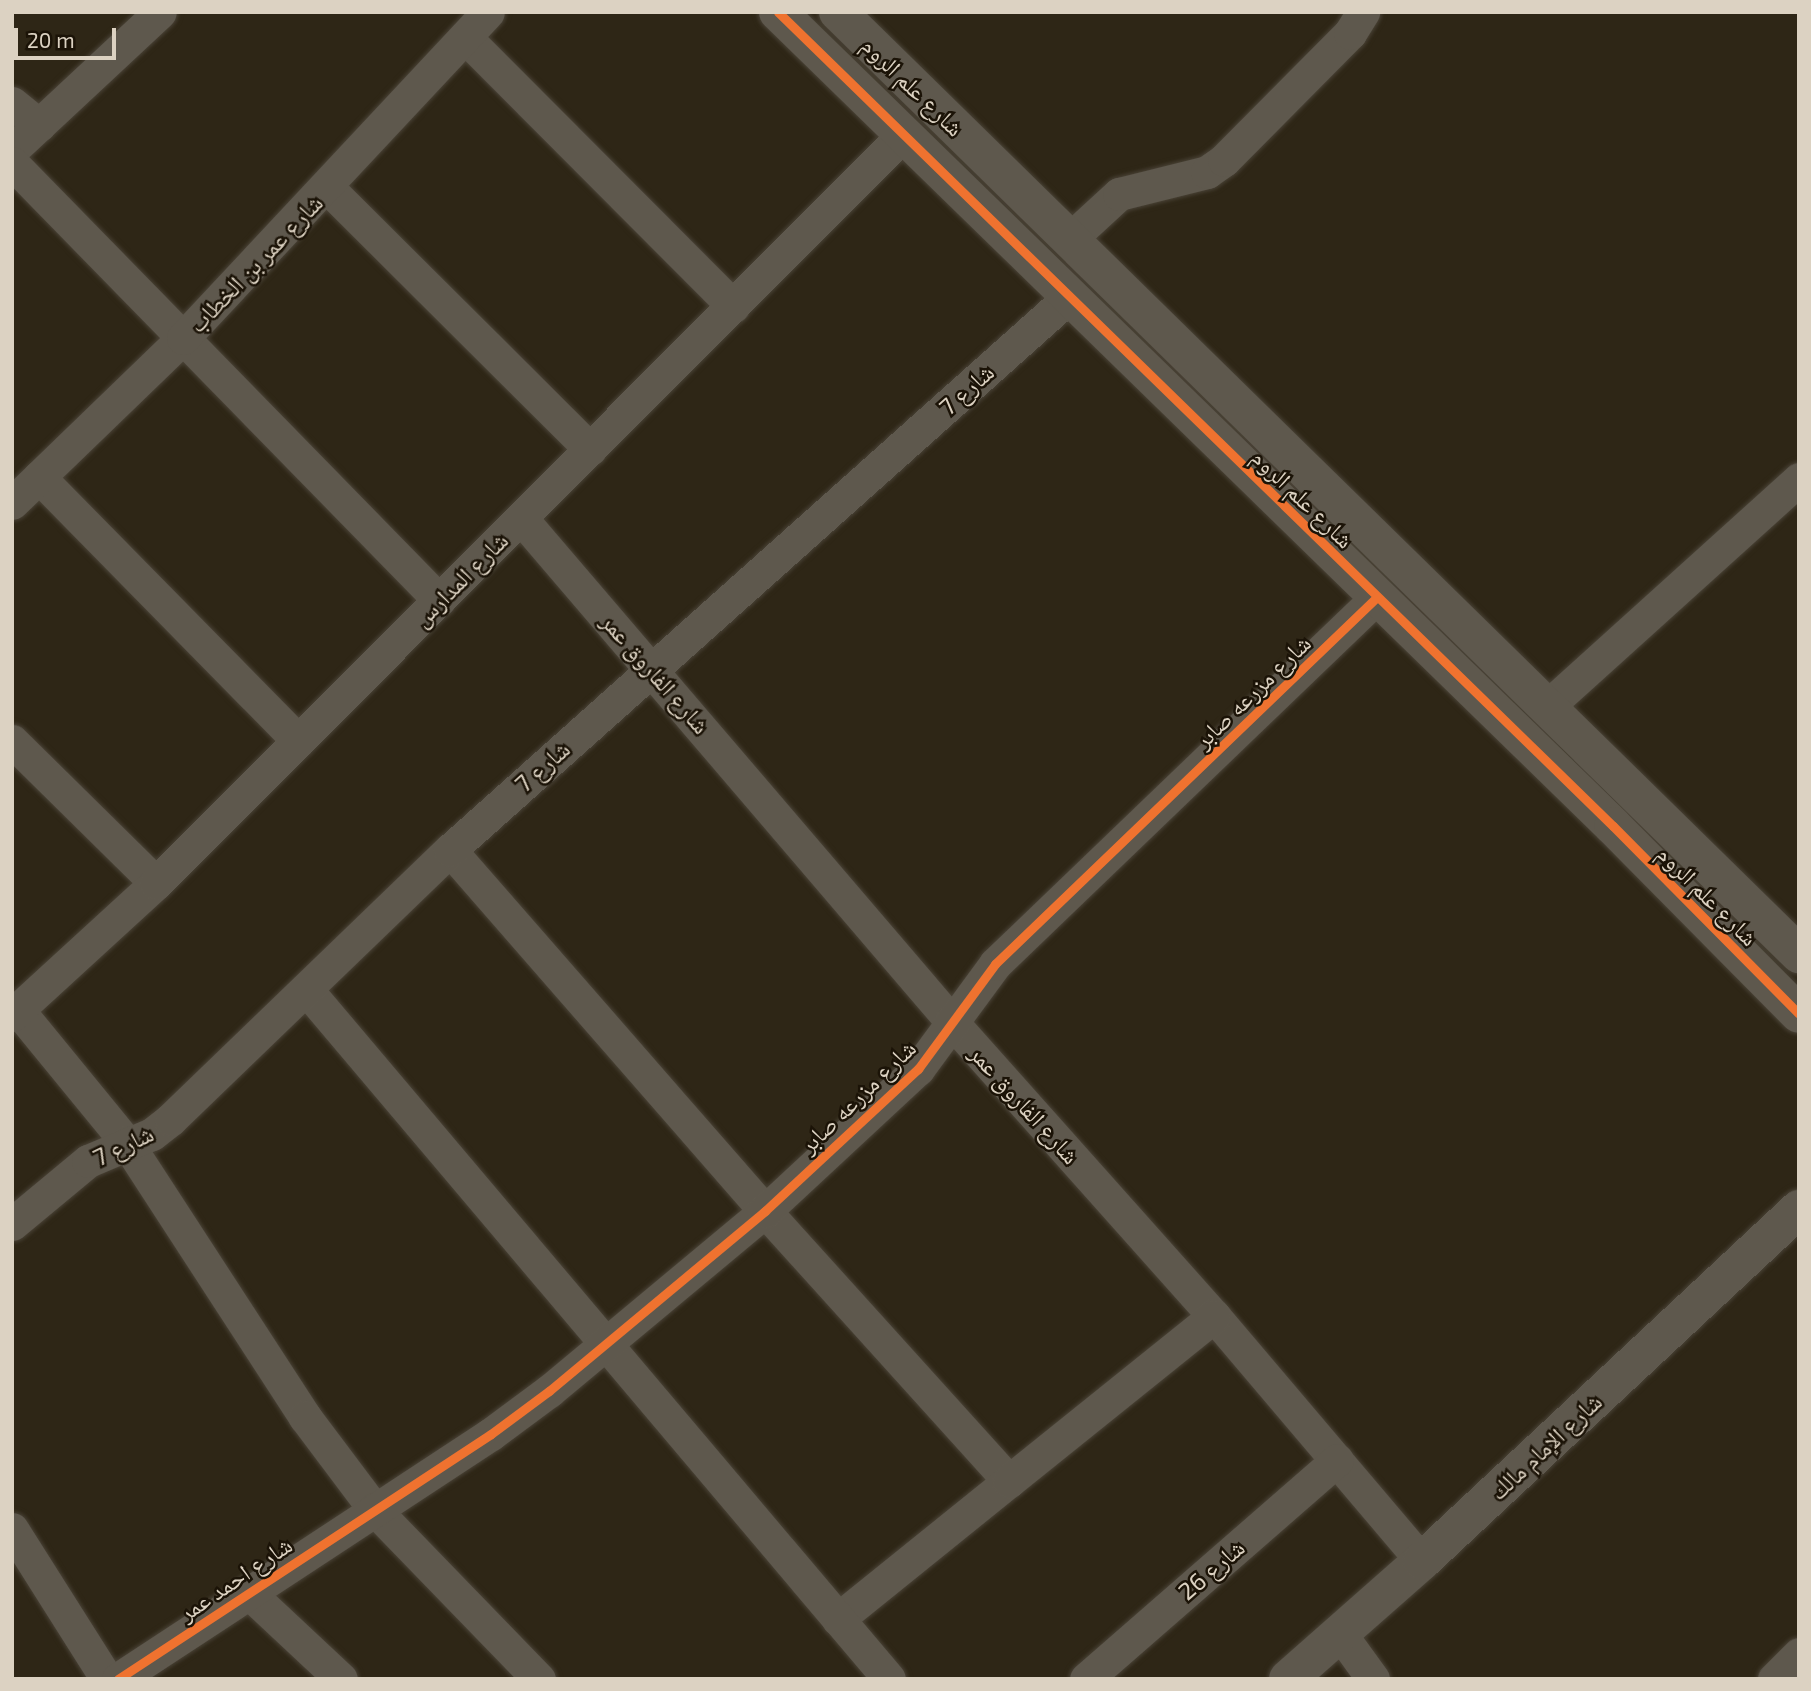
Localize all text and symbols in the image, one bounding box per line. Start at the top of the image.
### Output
scale bar [18,14,119,58]
text: 20 m [27,27,75,52]
street label: شارع علم الروم [856,30,970,142]
street label: شارع عمر بن الخطاب [182,188,328,338]
street label: شارع 7 [933,357,999,421]
street label: شارع علم الروم [1246,442,1360,554]
street label: شارع المدارس [407,526,513,632]
street label: شارع الفاروق عمر [596,607,716,739]
street label: شارع مزرعه صابر [1188,628,1316,754]
street label: شارع 7 [509,734,575,798]
street label: شارع علم الروم [1652,839,1764,951]
street label: شارع مزرعه صابر [793,1033,921,1159]
street label: شارع الفاروق عمر [964,1039,1086,1169]
street label: شارع 7 [88,1118,158,1172]
street label: شارع الإمام مالك [1483,1387,1607,1505]
street label: شارع احمد عمر [173,1530,297,1626]
street label: شارع 26 [1172,1532,1250,1606]

